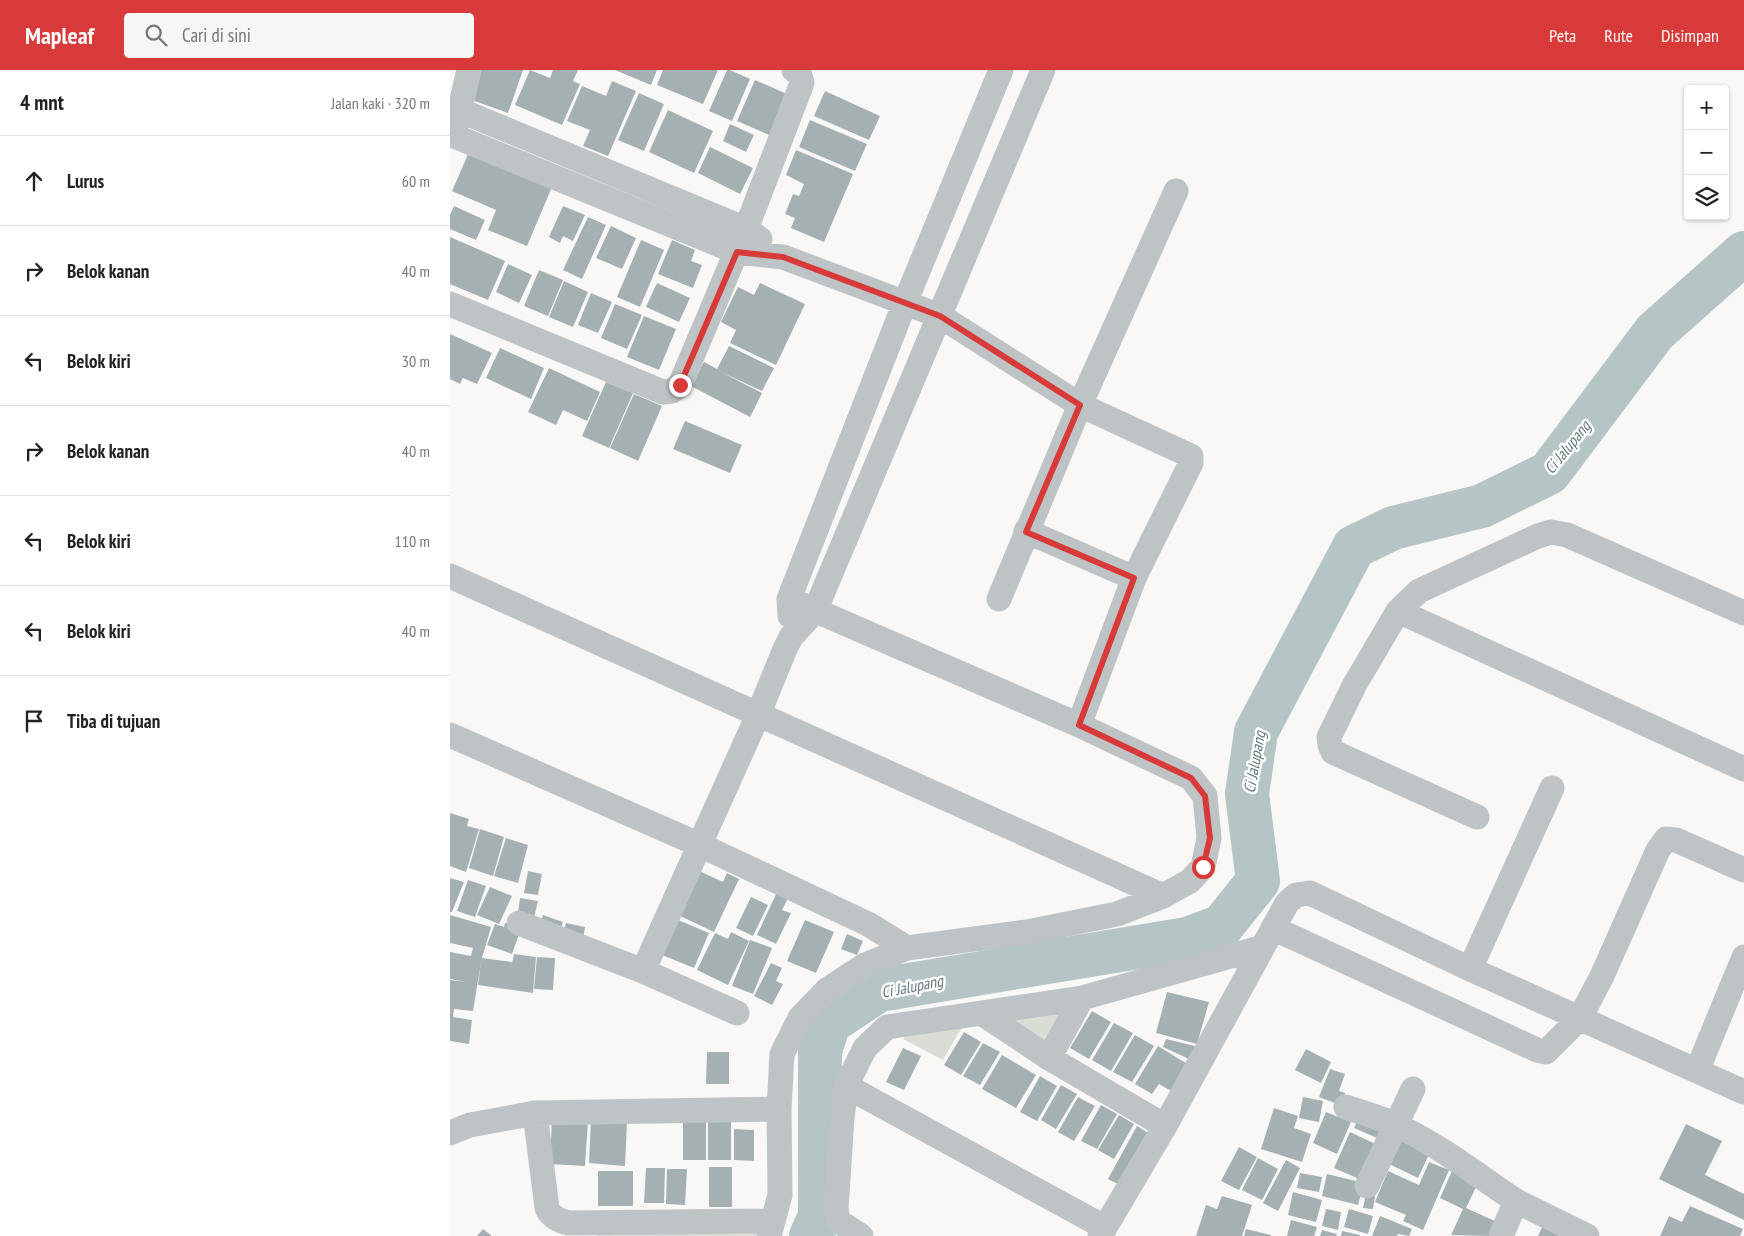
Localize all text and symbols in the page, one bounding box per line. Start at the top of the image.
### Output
search box [124,13,474,58]
text: Mapleaf [25,20,94,51]
icon: search [142,21,170,49]
text: Cari di sini [182,23,251,47]
text: Peta [1549,24,1576,47]
text: Rute [1604,24,1633,47]
text: Disimpan [1661,24,1719,47]
map controls [1684,85,1729,220]
button: + [1684,85,1729,130]
text: 4 mnt [20,89,64,116]
text: Jalan kaki · 320 m [331,93,430,113]
button: − [1684,130,1729,175]
icon: ahead [20,167,48,195]
text: Lurus [67,169,104,193]
text: 60 m [402,171,430,191]
button: layers [1684,175,1729,220]
icon: right [20,257,48,285]
text: Belok kanan [67,259,149,283]
text: 40 m [402,261,430,281]
icon: left [20,347,48,375]
text: Belok kiri [67,349,131,373]
text: 30 m [402,351,430,371]
route end [669,374,692,397]
water label: Ci Jalupang [1540,416,1595,478]
icon: right [20,437,48,465]
text: Belok kanan [67,439,149,463]
text: 40 m [402,441,430,461]
icon: left [20,527,48,555]
text: Belok kiri [67,529,131,553]
text: 110 m [395,531,430,551]
icon: left [20,617,48,645]
text: Belok kiri [67,619,131,643]
text: 40 m [402,621,430,641]
icon: arrive [20,707,48,735]
text: Tiba di tujuan [67,709,160,733]
water label: Ci Jalupang [1239,728,1269,794]
route start [1192,856,1215,879]
water label: Ci Jalupang [879,970,946,1002]

